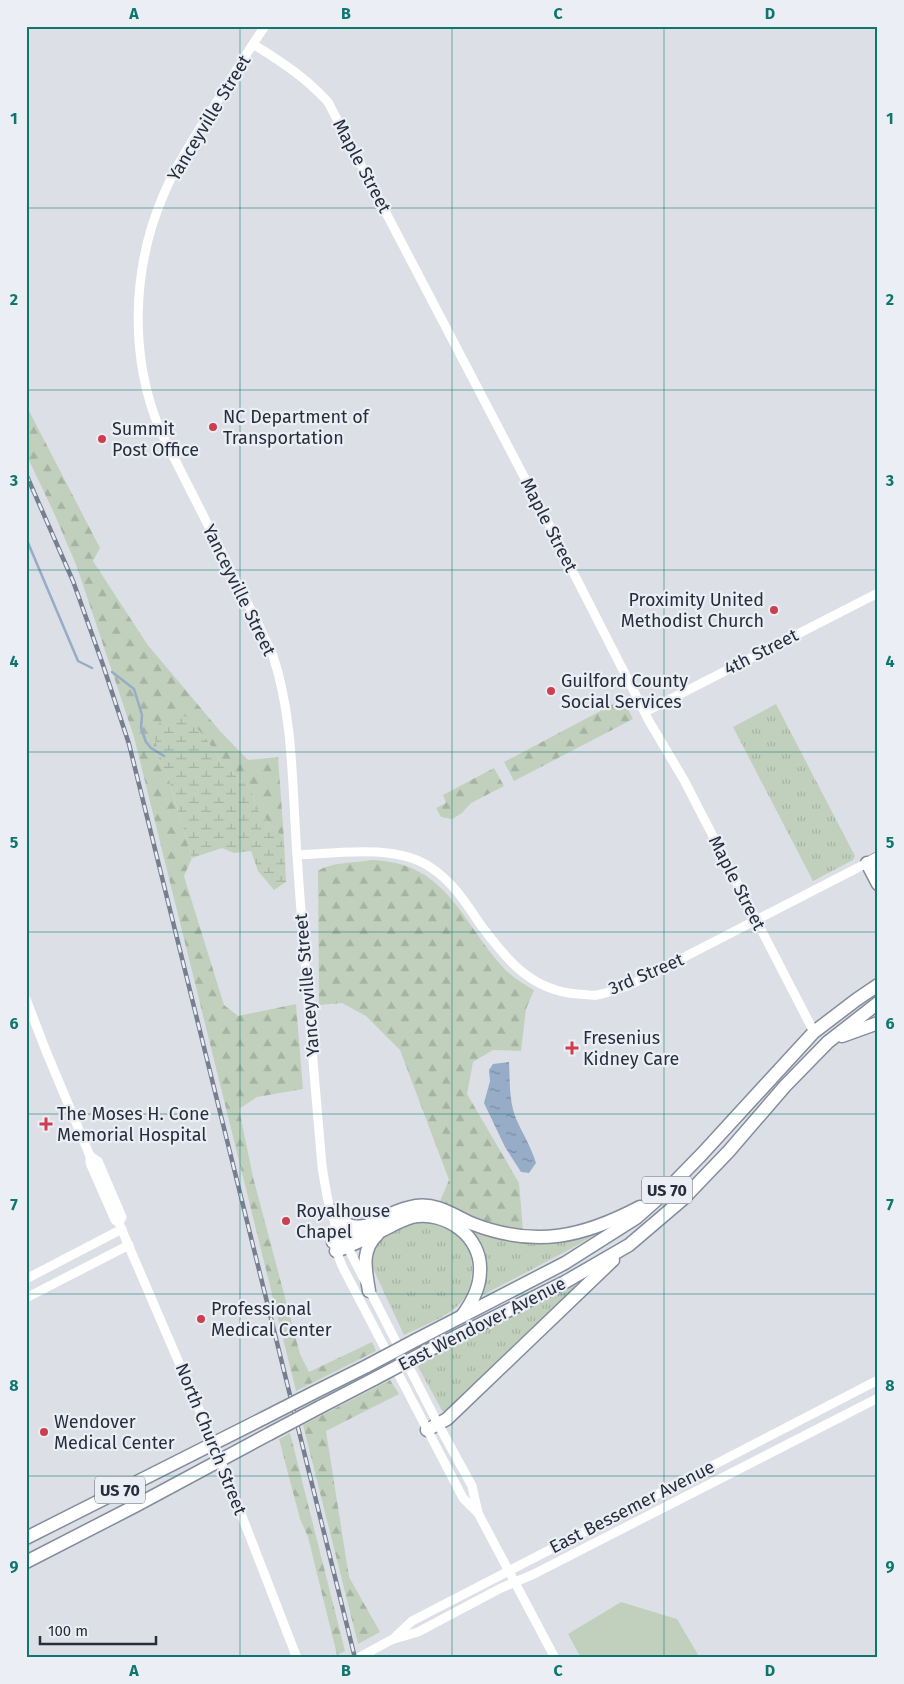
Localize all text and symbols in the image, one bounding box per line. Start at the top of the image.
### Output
text: A [128,4,139,23]
text: B [341,4,351,23]
text: C [553,4,563,23]
text: D [765,4,775,23]
street label: Yanceyville Street [163,50,256,185]
text: 1 [10,109,18,128]
text: 1 [886,109,894,128]
street label: Maple Street [328,115,396,217]
text: 2 [10,290,18,309]
text: 2 [886,290,894,309]
place label: NC Department of Transportation [223,406,371,449]
place label: Summit Post Office [112,418,199,461]
marker: NC Department of Transportation [207,421,219,433]
marker: Summit Post Office [96,433,108,445]
text: 3 [9,471,18,490]
text: 3 [885,471,894,490]
street label: Maple Street [516,474,582,576]
street label: Yanceyville Street [198,521,281,660]
place label: Proximity United Methodist Church [621,589,764,632]
marker: Proximity United Methodist Church [768,604,780,616]
street label: 4th Street [720,624,802,680]
text: 4 [9,652,19,671]
text: 4 [885,652,895,671]
place label: Guilford County Social Services [561,670,688,713]
marker: Guilford County Social Services [545,685,557,697]
street label: Maple Street [704,832,770,934]
text: 5 [10,833,19,852]
text: 5 [886,833,895,852]
street label: Yanceyville Street [290,912,324,1057]
street label: 3rd Street [605,948,687,1000]
text: 6 [9,1014,19,1033]
text: 6 [885,1014,895,1033]
place label: Fresenius Kidney Care [583,1027,679,1070]
marker: Fresenius Kidney Care [565,1041,579,1055]
place label: The Moses H. Cone Memorial Hospital [57,1103,209,1146]
marker: The Moses H. Cone Memorial Hospital [39,1117,53,1131]
road number: US 70 [642,1176,692,1204]
text: 7 [10,1195,18,1214]
text: 7 [886,1195,894,1214]
place label: Royalhouse Chapel [296,1200,390,1243]
marker: Royalhouse Chapel [280,1215,292,1227]
street label: East Wendover Avenue [395,1272,569,1376]
place label: Professional Medical Center [211,1298,332,1341]
marker: Professional Medical Center [195,1313,207,1325]
street label: North Church Street [171,1360,252,1519]
text: 8 [9,1376,19,1395]
text: 8 [885,1376,895,1395]
place label: Wendover Medical Center [54,1411,175,1454]
marker: Wendover Medical Center [38,1426,50,1438]
street label: East Bessemer Avenue [546,1456,718,1558]
road number: US 70 [95,1476,145,1504]
text: 9 [10,1557,19,1576]
text: 9 [886,1557,895,1576]
scale bar [40,1614,156,1646]
text: 100 m [48,1622,88,1640]
text: A [128,1661,139,1680]
text: B [341,1661,351,1680]
text: C [553,1661,563,1680]
text: D [765,1661,775,1680]

